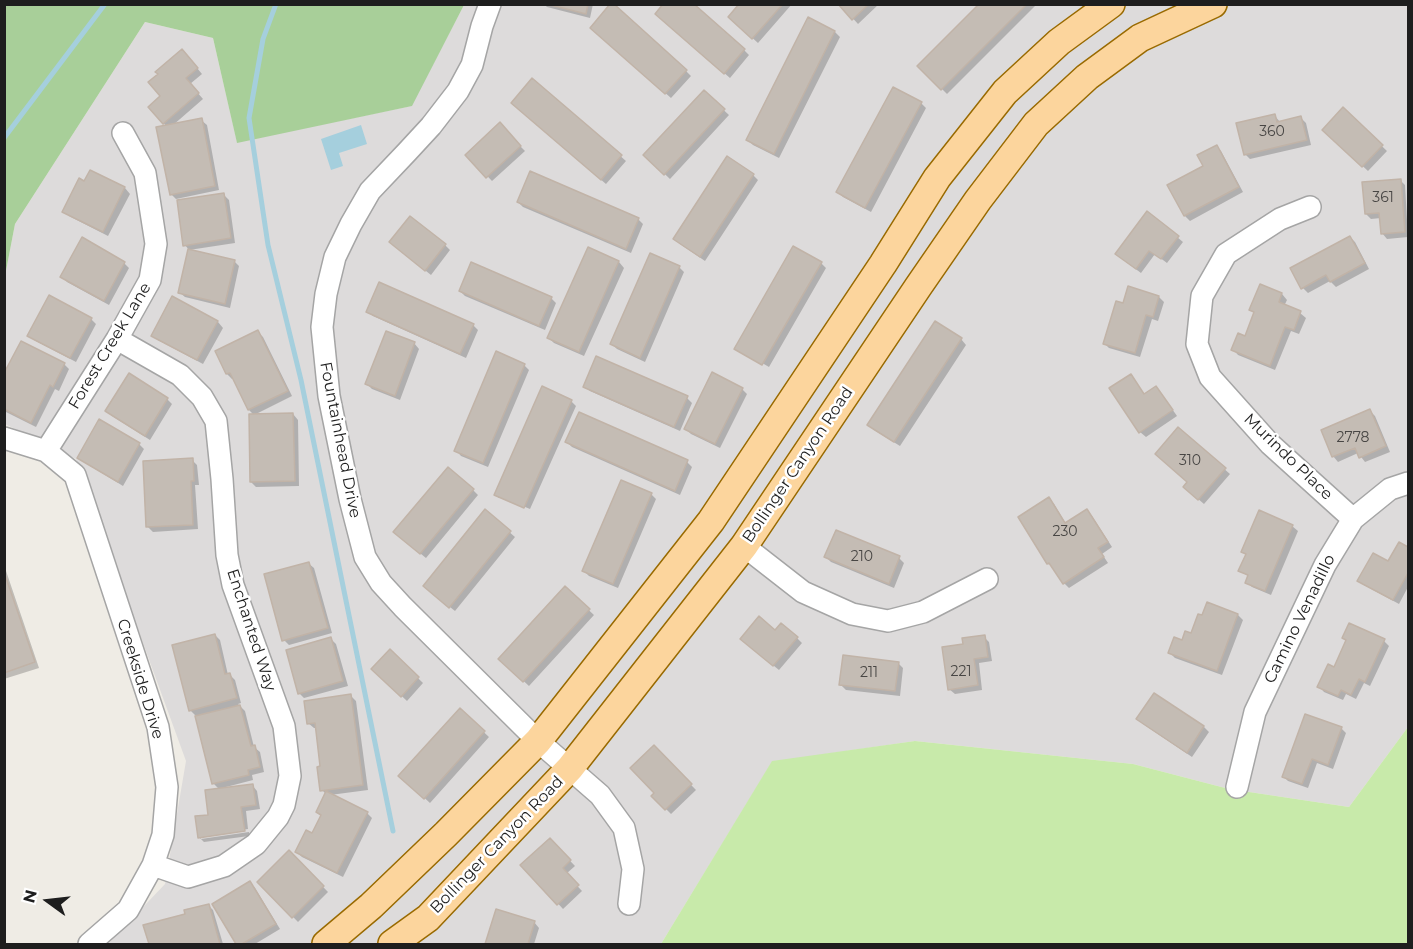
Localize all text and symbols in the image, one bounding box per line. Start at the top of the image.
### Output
house number: 360 [1259,124,1285,140]
house number: 361 [1372,190,1394,206]
street label: Forest Creek Lane [65,279,155,413]
street label: Fountainhead Drive [315,360,365,520]
street label: Bollinger Canyon Road [739,384,857,546]
street label: Murindo Place [1240,410,1336,504]
house number: 2778 [1336,430,1370,446]
house number: 310 [1179,453,1201,469]
house number: 230 [1052,524,1078,540]
house number: 210 [851,549,873,565]
street label: Camino Venadillo [1260,551,1340,687]
street label: Enchanted Way [222,567,280,693]
street label: Creekside Drive [113,616,167,742]
house number: 221 [951,664,971,680]
house number: 211 [860,665,878,681]
street label: Bollinger Canyon Road [426,772,568,918]
north arrow [18,871,78,931]
text: N [19,888,41,905]

